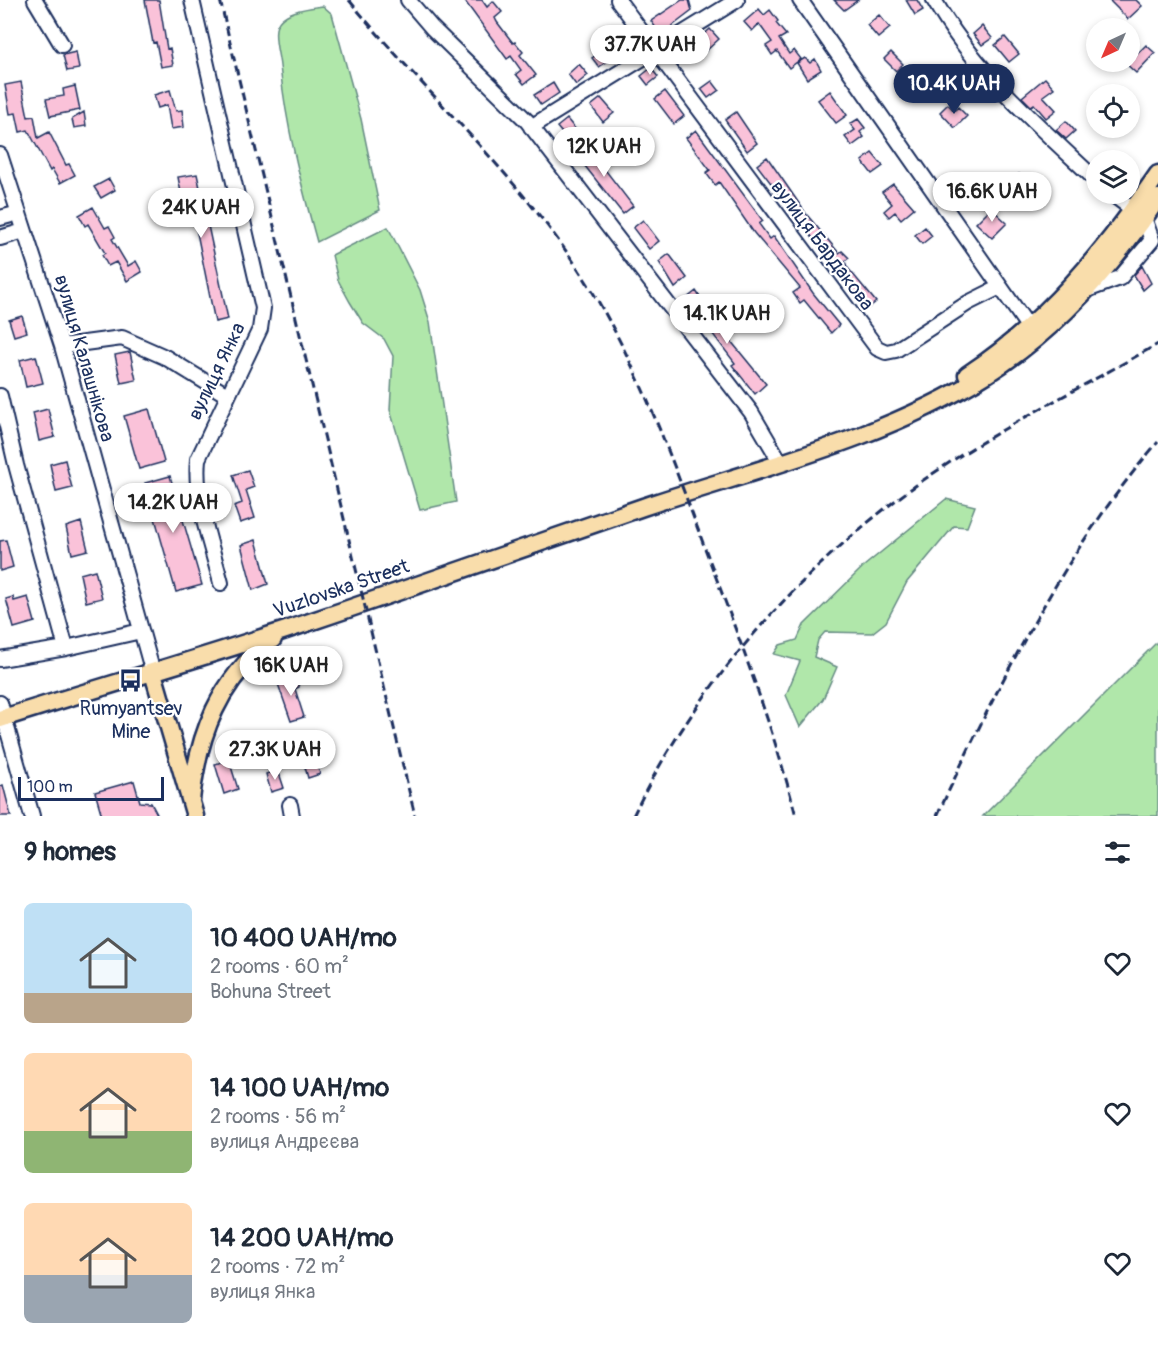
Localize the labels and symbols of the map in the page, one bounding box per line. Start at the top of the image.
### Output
north arrow [1086,18,1140,72]
pin: 37.7K UAH [581,25,719,76]
pin: 10.4K UAH [885,64,1023,115]
pin: 12K UAH [549,127,659,178]
pin: 16.6K UAH [923,172,1061,223]
street label: вулиця Бардакова [766,175,880,315]
pin: 24K UAH [146,188,256,239]
street label: вулиця Калашнікова [49,272,120,445]
pin: 14.1K UAH [658,294,796,345]
street label: вулиця Янка [182,318,251,424]
pin: 14.2K UAH [104,483,242,534]
street label: Vuzlovska Street [270,553,413,623]
pin: 16K UAH [236,646,346,697]
bus stop icon: Rumyantsev Mine [118,667,144,693]
place label: Rumyantsev Mine [79,696,183,744]
pin: 27.3K UAH [206,730,344,781]
scale bar [18,774,164,802]

